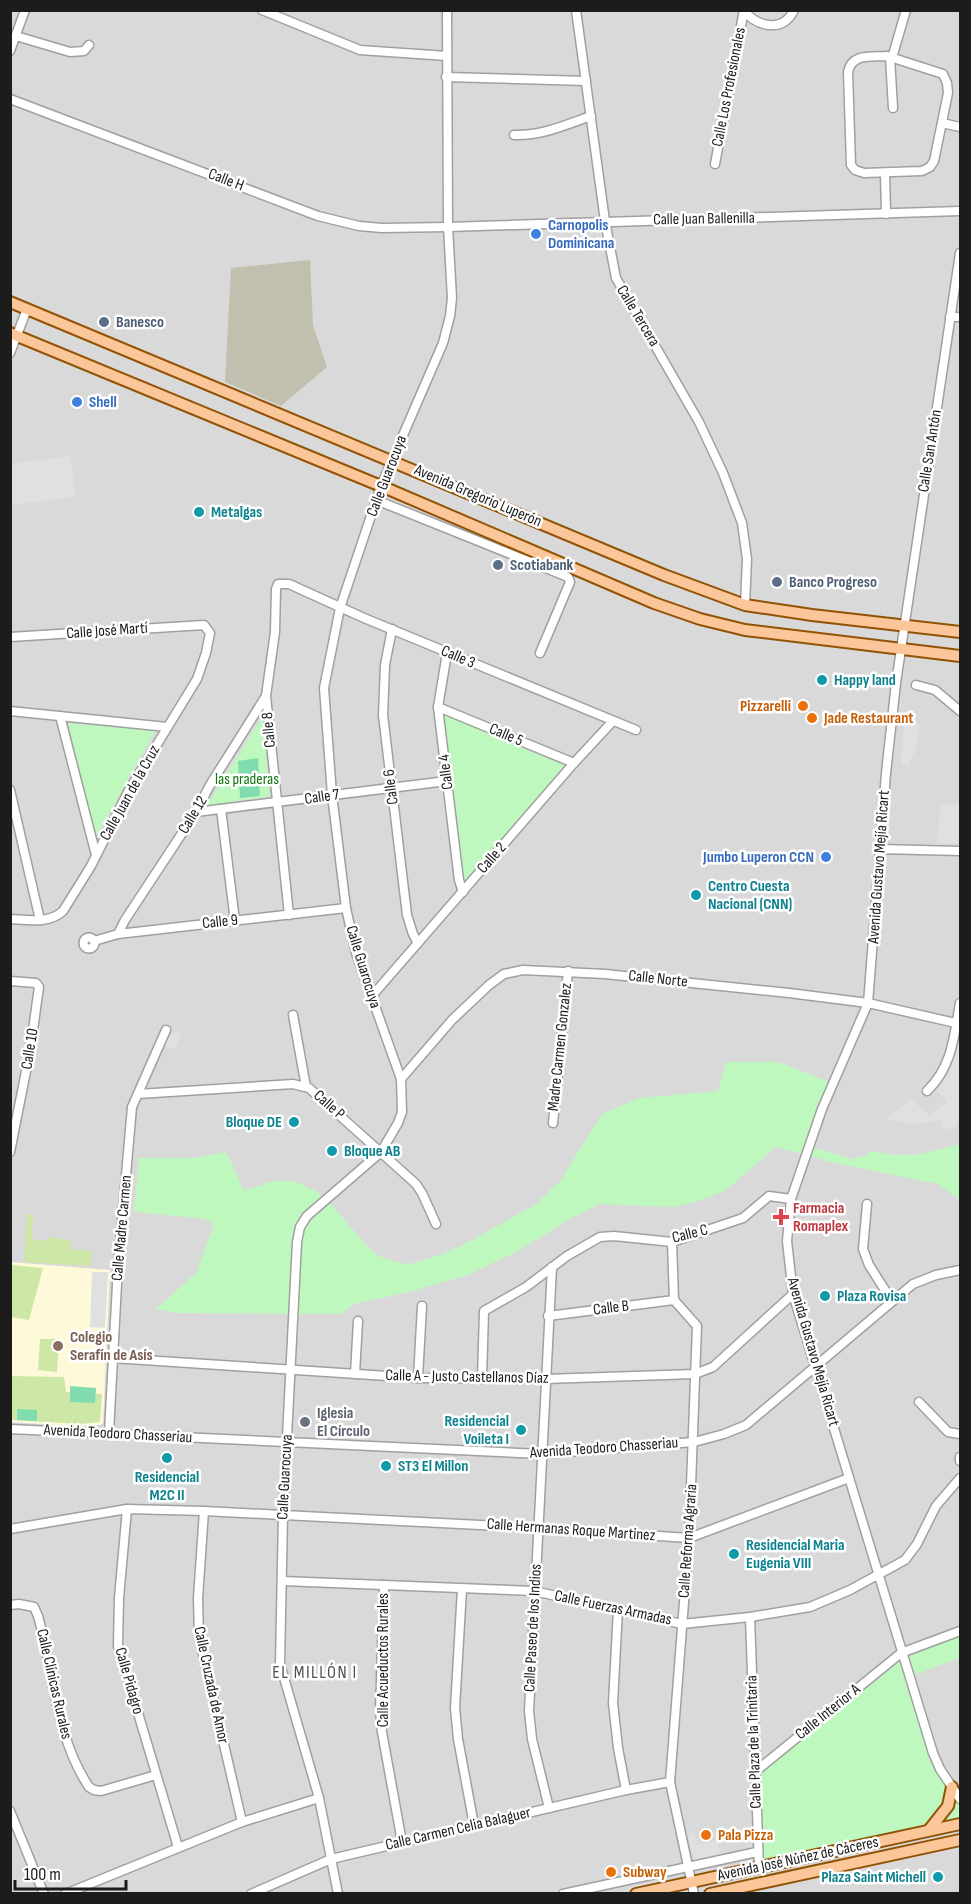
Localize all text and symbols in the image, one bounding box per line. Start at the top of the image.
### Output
street label: Calle Los Profesionales [708,25,750,148]
street label: Calle H [205,165,247,195]
street label: Calle Juan Ballenilla [653,209,755,229]
place label: Carnopolis Dominicana [548,216,614,253]
marker: Carnopolis Dominicana [529,227,543,241]
street label: Calle Tercera [612,282,664,350]
place label: Banesco [116,313,164,332]
marker: Banesco [97,315,111,329]
place label: Shell [89,393,117,412]
marker: Shell [70,395,84,409]
street label: Calle San Antón [914,408,946,494]
street label: Calle Guarocuya [363,433,411,519]
street label: Avenida Gregorio Luperón [411,460,544,531]
place label: Metalgas [211,503,262,522]
marker: Metalgas [192,505,206,519]
place label: Scotiabank [510,556,574,575]
marker: Scotiabank [491,558,505,572]
place label: Banco Progreso [789,573,877,592]
marker: Banco Progreso [770,575,784,589]
street label: Calle José Martí [66,619,148,643]
street label: Calle 3 [438,641,478,673]
place label: Happy land [834,671,896,690]
marker: Happy land [815,673,829,687]
place label: Pizzarelli [740,697,791,716]
marker: Pizzarelli [796,699,810,713]
place label: Jade Restaurant [823,709,914,728]
street label: Calle 8 [258,711,280,749]
marker: Jade Restaurant [805,711,819,725]
street label: Calle 5 [486,719,526,751]
street label: Calle Juan de la Cruz [96,742,164,844]
street label: Calle 4 [434,753,458,791]
street label: Calle 6 [379,768,403,806]
park label: las praderas [215,770,279,789]
street label: Calle 7 [303,785,341,809]
street label: Avenida Gustavo Mejía Ricart [864,790,894,945]
street label: Calle 12 [174,793,212,837]
street label: Calle 2 [473,838,511,878]
place label: Jumbo Luperon CCN [702,848,814,867]
marker: Jumbo Luperon CCN [819,850,833,864]
place label: Centro Cuesta Nacional (CNN) [708,877,792,914]
marker: Centro Cuesta Nacional (CNN) [689,888,703,902]
street label: Calle 9 [201,911,239,933]
street label: Calle Guarocuya [341,923,385,1011]
street label: Calle Norte [627,966,689,992]
street label: Madre Carmen Gonzalez [544,982,576,1112]
street label: Calle 10 [17,1027,43,1071]
street label: Calle P [309,1086,349,1124]
place label: Bloque DE [226,1113,282,1132]
marker: Bloque DE [287,1115,301,1129]
place label: Bloque AB [344,1142,401,1161]
marker: Bloque AB [325,1144,339,1158]
street label: Calle Madre Carmen [108,1174,136,1282]
place label: Farmacia Romaplex [793,1199,849,1236]
marker: Farmacia Romaplex [774,1210,788,1224]
street label: Calle C [670,1220,710,1248]
street label: Avenida Gustavo Mejía Ricart [782,1275,843,1429]
place label: Plaza Rovisa [837,1287,906,1306]
marker: Plaza Rovisa [818,1289,832,1303]
street label: Calle B [592,1296,630,1320]
place label: Colegio Serafín de Asís [70,1328,153,1365]
marker: Colegio Serafín de Asís [51,1339,65,1353]
street label: Calle A - Justo Castellanos Díaz [385,1366,549,1388]
place label: Iglesia El Círculo [317,1404,370,1441]
place label: Residencial Voileta I [444,1412,509,1449]
marker: Iglesia El Círculo [298,1415,312,1429]
street label: Avenida Teodoro Chasseriau [42,1421,193,1447]
marker: Residencial Voileta I [514,1423,528,1437]
street label: Avenida Teodoro Chasseriau [528,1433,679,1463]
street label: Calle Guarocuya [273,1434,297,1520]
marker: Residencial M2C II [160,1451,174,1465]
place label: ST3 El Millon [398,1457,468,1476]
marker: ST3 El Millon [379,1459,393,1473]
place label: Residencial M2C II [135,1468,199,1505]
street label: Calle Reforma Agraria [675,1483,701,1599]
street label: Calle Hermanas Roque Martinez [486,1515,656,1545]
place label: Residencial Maria Eugenia VIII [746,1536,845,1573]
marker: Residencial Maria Eugenia VIII [727,1547,741,1561]
street label: Calle Paseo de los Indios [520,1563,546,1693]
street label: Calle Fuerzas Armadas [553,1586,674,1630]
street label: Calle Acueductos Rurales [374,1593,393,1727]
street label: Calle Cruzada de Amor [189,1625,233,1746]
street label: Calle Clínicas Rurales [32,1627,76,1741]
street label: Calle Pidagro [110,1645,148,1717]
district label: EL MILLÓN I [272,1662,358,1683]
street label: Calle Plaza de la Trinitaria [742,1675,766,1809]
street label: Calle Interior A [792,1680,864,1744]
street label: Calle Carmen Celia Balaguer [384,1803,533,1855]
place label: Pala Pizza [718,1826,773,1845]
marker: Pala Pizza [699,1828,713,1842]
street label: Avenida José Núñez de Cáceres [715,1833,880,1886]
scale bar [15,1853,126,1891]
place label: Subway [623,1863,667,1882]
text: 100 m [24,1864,61,1885]
marker: Subway [604,1865,618,1879]
place label: Plaza Saint Michell [821,1868,926,1887]
marker: Plaza Saint Michell [931,1870,945,1884]

